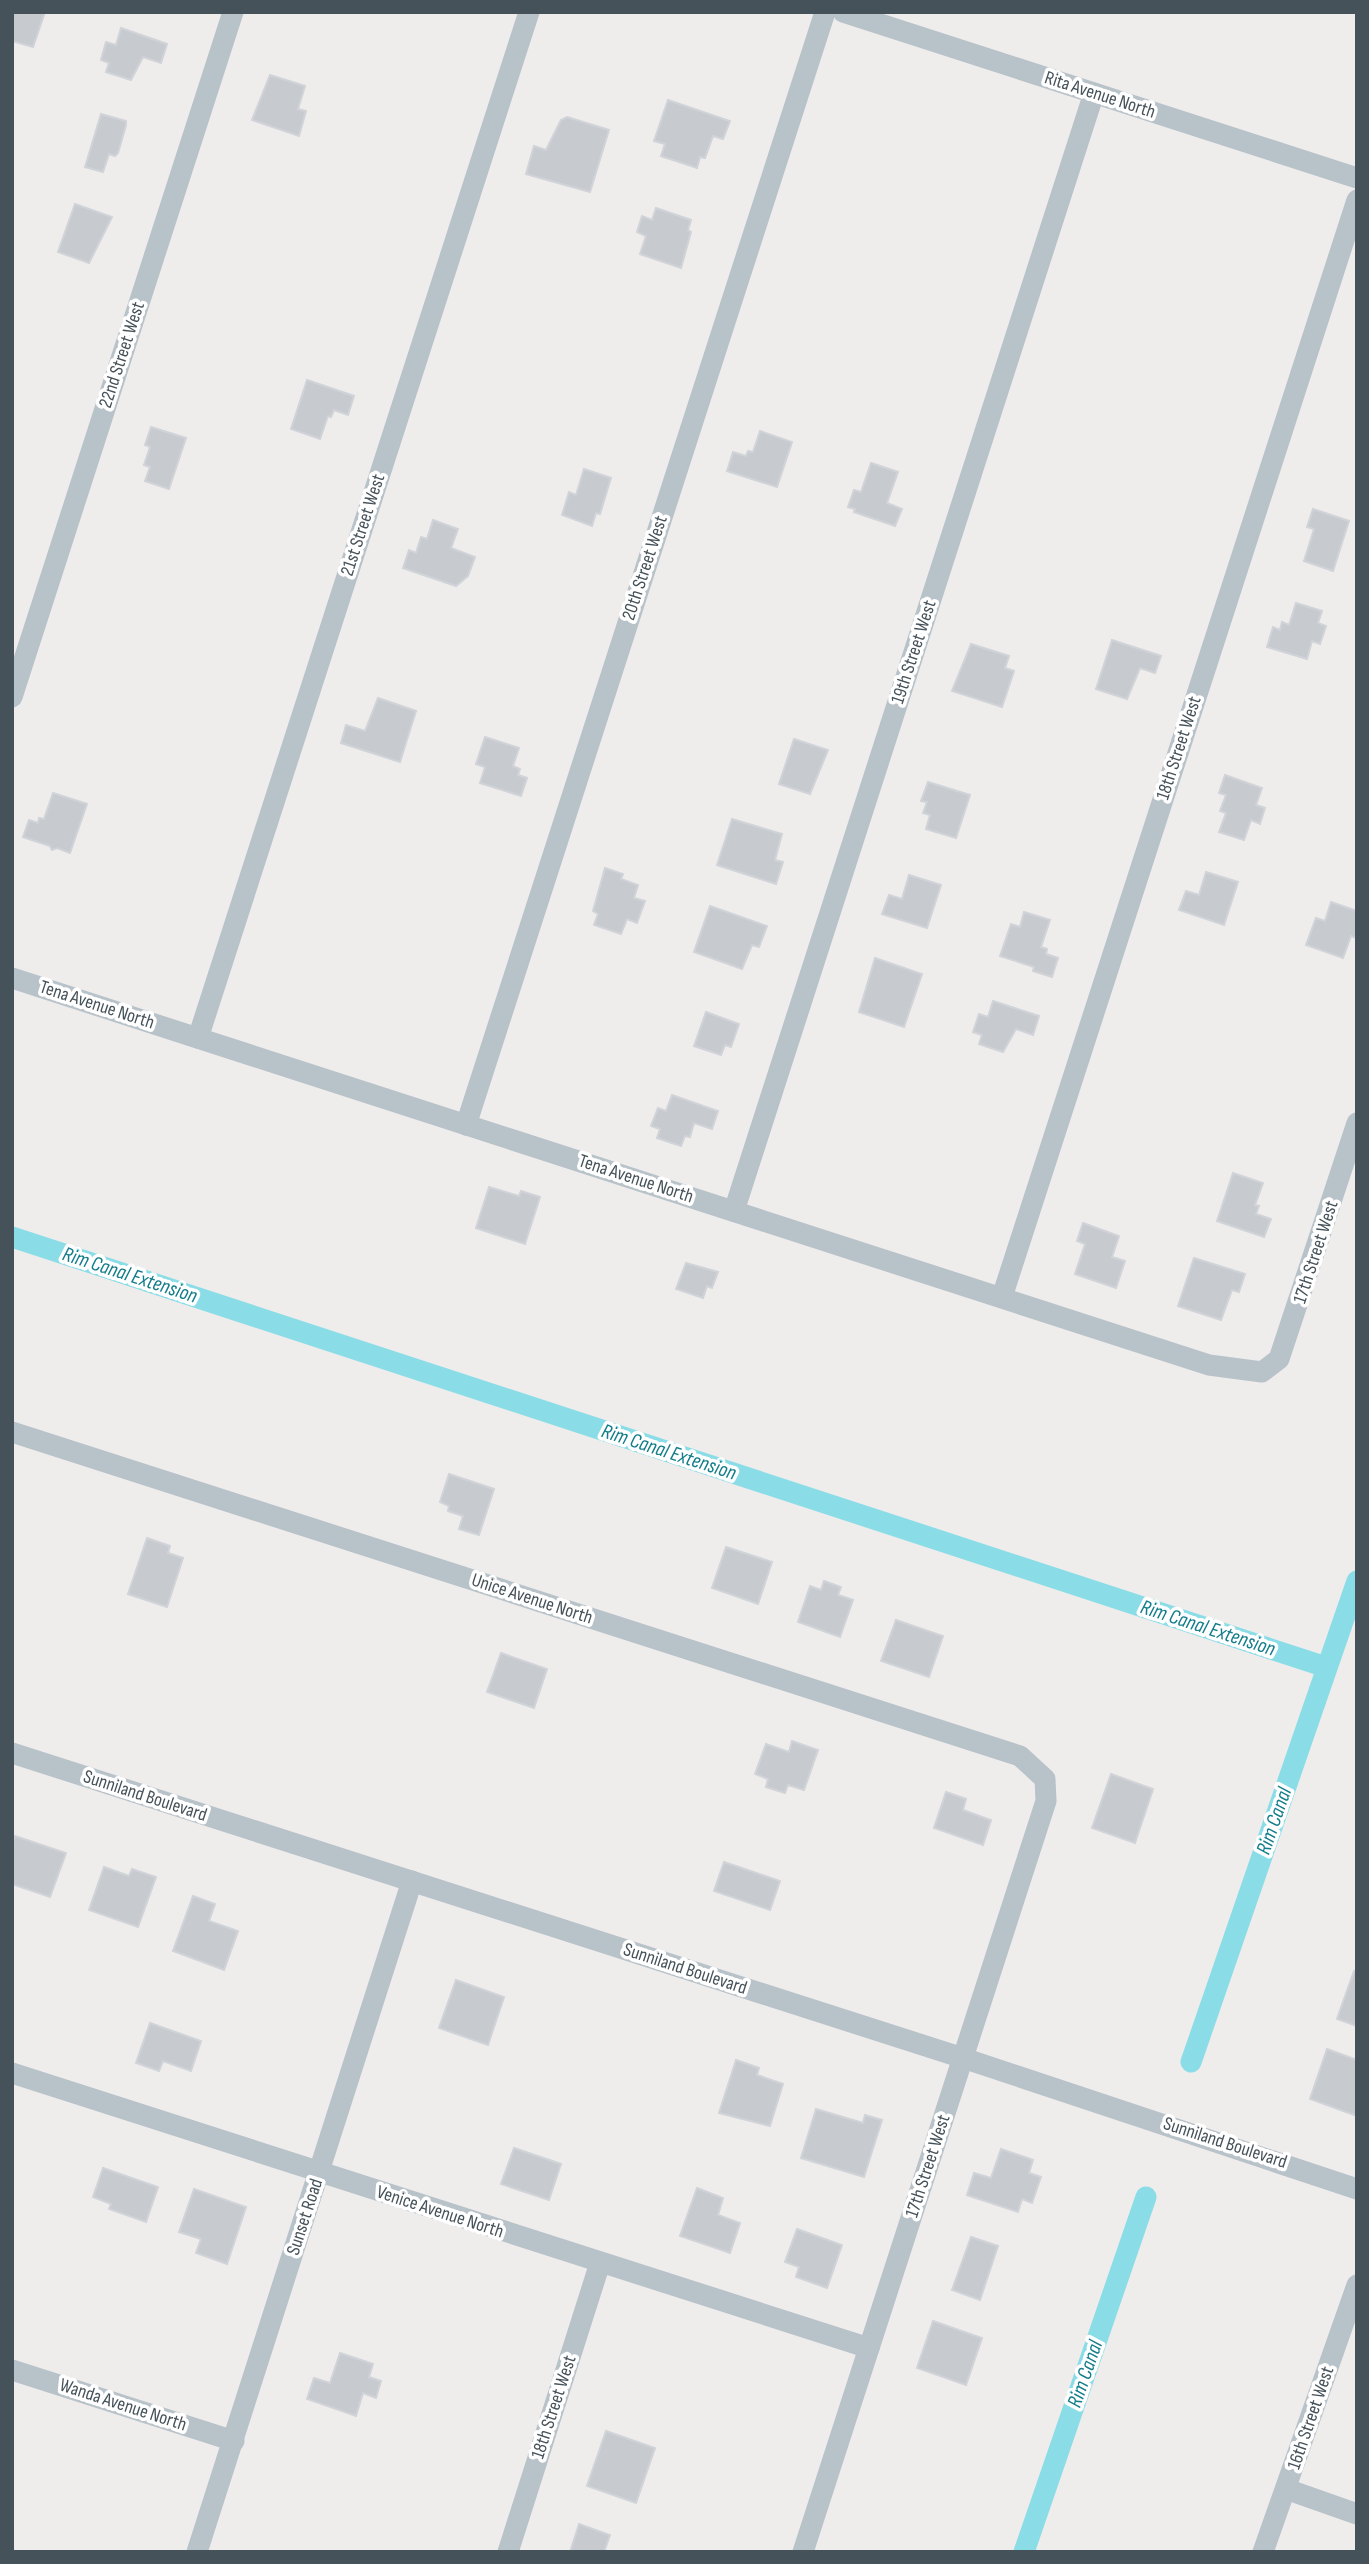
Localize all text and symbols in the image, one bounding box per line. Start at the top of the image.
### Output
street label: Rita Avenue North [1042,66,1158,124]
street label: 22nd Street West [94,299,150,411]
street label: 21st Street West [336,471,390,579]
street label: 20th Street West [617,513,673,623]
street label: 19th Street West [886,597,942,707]
street label: 18th Street West [1151,693,1207,803]
street label: Tena Avenue North [37,976,157,1034]
street label: Tena Avenue North [576,1150,696,1208]
street label: 17th Street West [1289,1197,1343,1306]
water label: Rim Canal Extension [59,1241,201,1309]
water label: Rim Canal Extension [598,1418,740,1486]
street label: Unice Avenue North [469,1569,595,1629]
water label: Rim Canal Extension [1137,1594,1279,1662]
street label: Sunniland Boulevard [80,1765,210,1827]
water label: Rim Canal [1251,1783,1297,1858]
street label: Sunniland Boulevard [620,1938,750,2000]
street label: 17th Street West [901,2111,955,2220]
street label: Sunniland Boulevard [1160,2112,1290,2174]
street label: Sunset Road [282,2176,328,2258]
street label: Venice Avenue North [374,2181,506,2243]
water label: Rim Canal [1062,2336,1108,2411]
street label: 18th Street West [526,2352,582,2462]
street label: 16th Street West [1283,2363,1339,2472]
street label: Wanda Avenue North [57,2374,189,2436]

